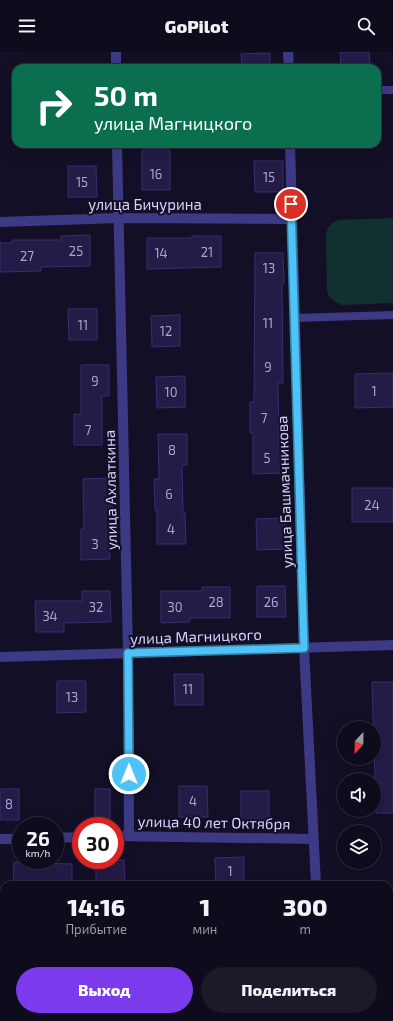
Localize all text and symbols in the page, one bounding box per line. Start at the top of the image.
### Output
icon: menu [16,15,38,37]
text: GoPilot [165,15,228,37]
icon: search [355,15,377,37]
text: 50 m [94,78,158,112]
icon: right [28,80,80,132]
text: улица Магницкого [94,112,252,134]
house number: 16 [150,166,162,182]
house number: 15 [263,169,275,185]
house number: 15 [76,174,88,190]
pin [274,187,308,221]
icon: arrive [280,193,302,215]
street label: улица Бичурина [88,195,202,214]
house number: 25 [69,243,83,259]
house number: 21 [201,244,213,260]
house number: 14 [154,245,168,261]
house number: 27 [20,248,34,264]
house number: 13 [263,260,275,276]
house number: 11 [263,315,273,331]
house number: 11 [78,317,88,333]
house number: 12 [160,323,172,339]
house number: 9 [264,359,272,375]
house number: 9 [91,373,99,389]
house number: 1 [371,383,377,399]
house number: 10 [164,384,178,400]
house number: 7 [261,410,268,426]
street label: улица Башмачникова [272,415,297,569]
house number: 7 [85,422,92,438]
street label: улица Ахлаткина [100,430,121,550]
house number: 8 [168,442,176,458]
house number: 5 [264,450,271,466]
house number: 6 [165,486,173,502]
house number: 24 [364,497,380,513]
house number: 4 [167,521,175,537]
house number: 3 [91,536,99,552]
house number: 28 [208,594,224,610]
house number: 26 [264,594,278,610]
house number: 32 [89,599,103,615]
house number: 30 [167,599,183,615]
house number: 34 [42,608,58,624]
street label: улица Магницкого [130,625,262,648]
house number: 11 [183,681,193,697]
house number: 13 [66,689,78,705]
north arrow [337,721,381,765]
map controls [337,721,381,869]
position arrow [108,753,150,795]
button: sound [337,773,381,817]
house number: 4 [189,793,197,809]
house number: 8 [5,796,13,812]
street label: улица 40 лет Октября [137,812,291,833]
speed limit sign: 30 [72,817,124,869]
button: layers [337,825,381,869]
text: 26 [26,826,50,850]
text: km/h [26,847,50,859]
house number: 1 [227,863,233,879]
text: 14:16 [67,892,125,921]
text: 1 [200,892,210,921]
text: 300 [283,892,328,921]
text: Прибытие [65,921,127,937]
text: мин [193,921,217,937]
text: m [300,921,311,937]
button: Выход [16,967,193,1013]
button: Поделиться [201,967,377,1013]

